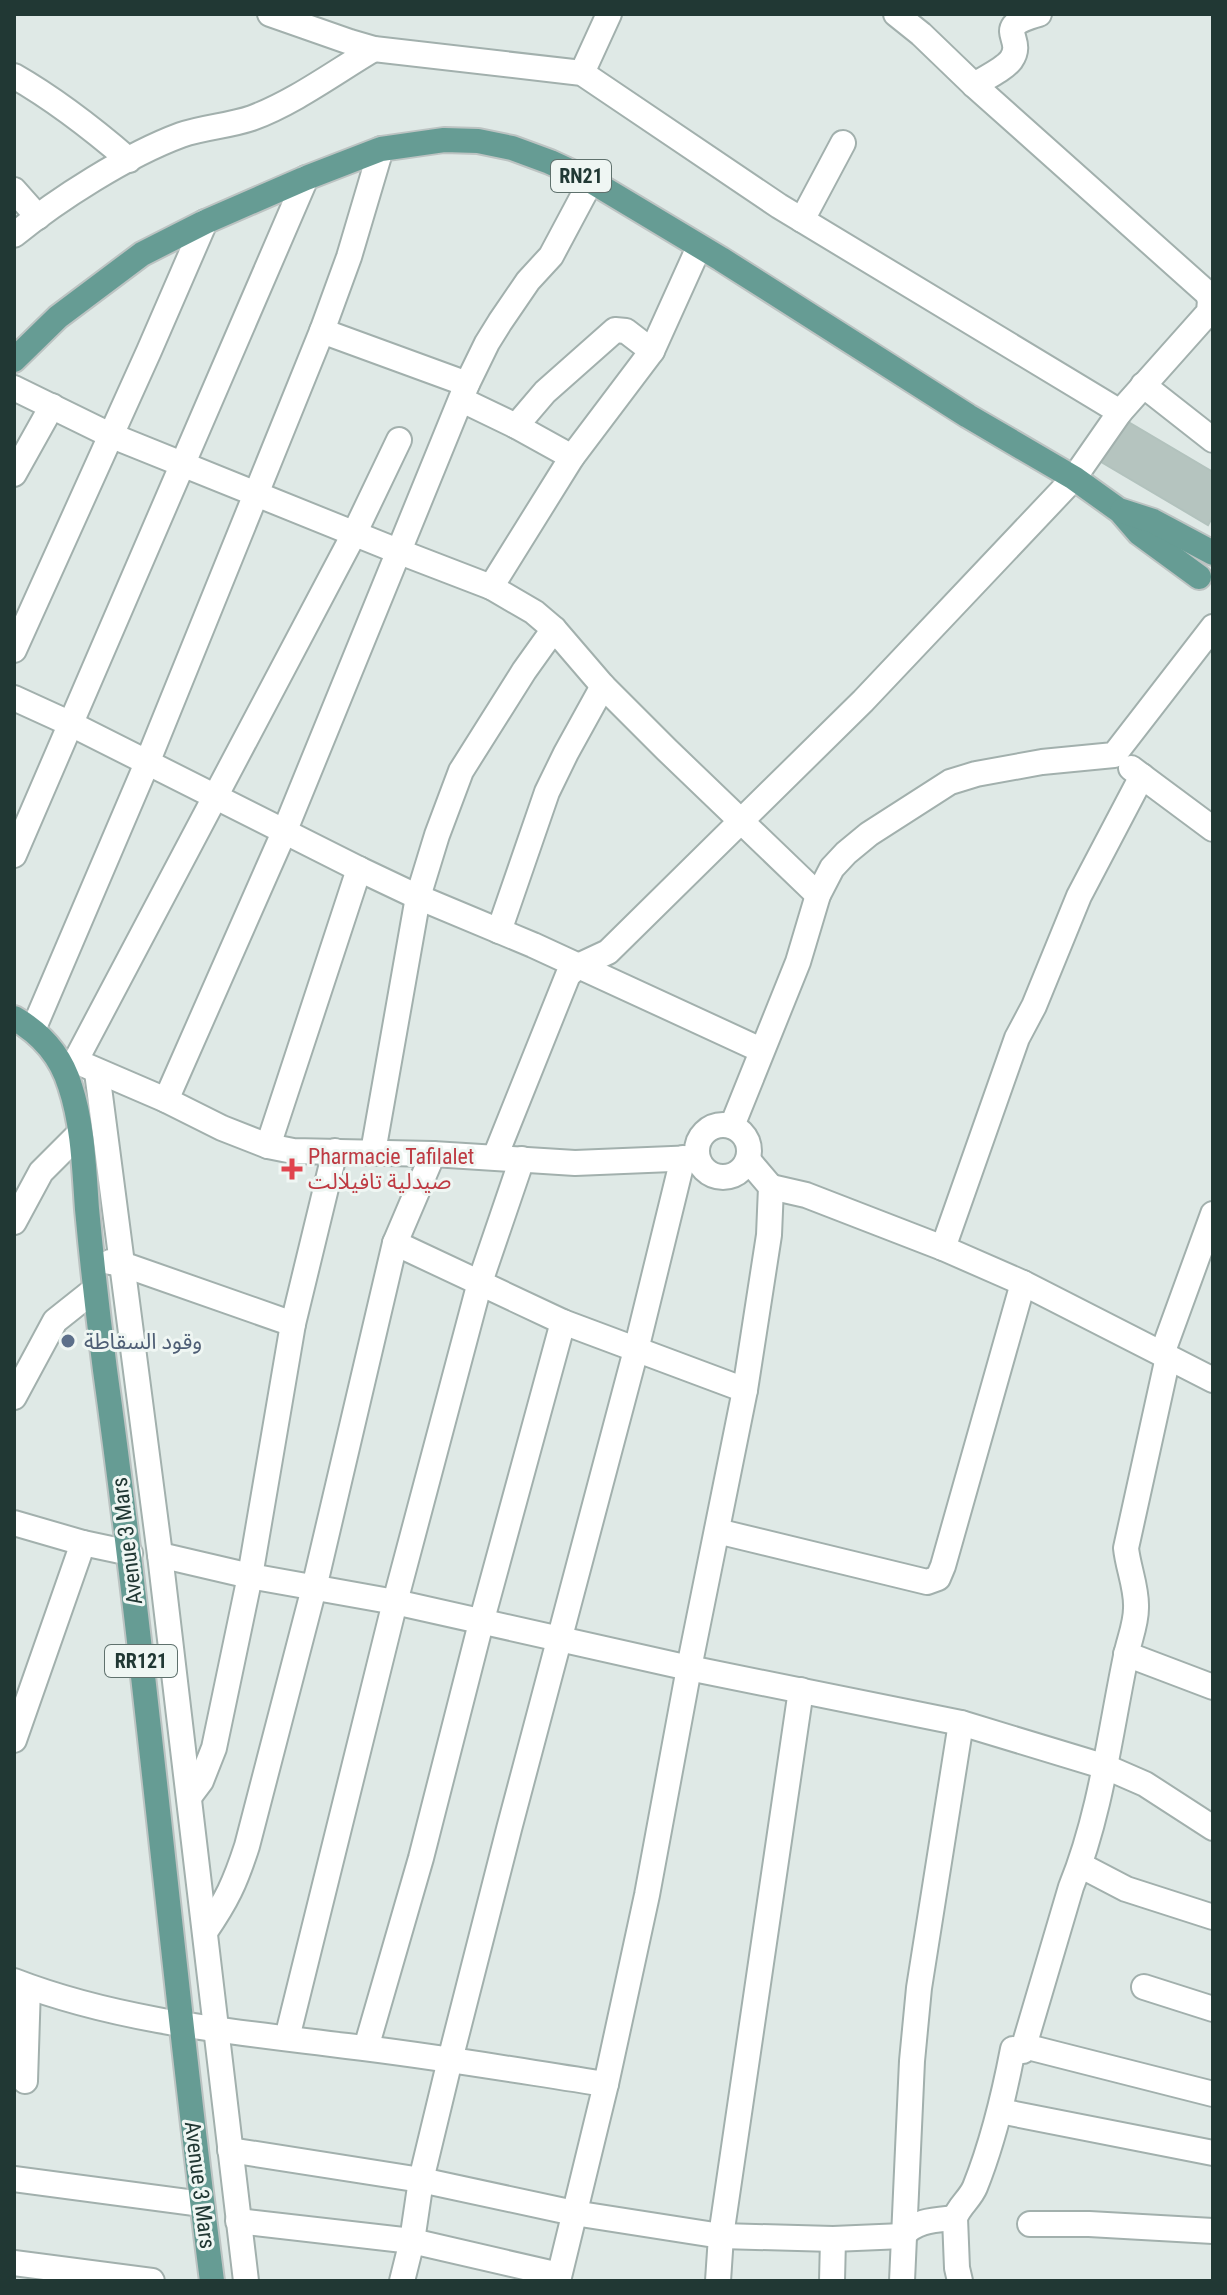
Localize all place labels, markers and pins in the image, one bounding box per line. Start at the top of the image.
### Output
place label: Pharmacie Tafilalet صيدلية تافيلالت [308,1144,474,1194]
marker: Pharmacie Tafilalet صيدلية تافيلالت [283,1160,301,1178]
place label: وقود السقاطة [84,1329,202,1354]
marker: وقود السقاطة [59,1332,77,1350]

